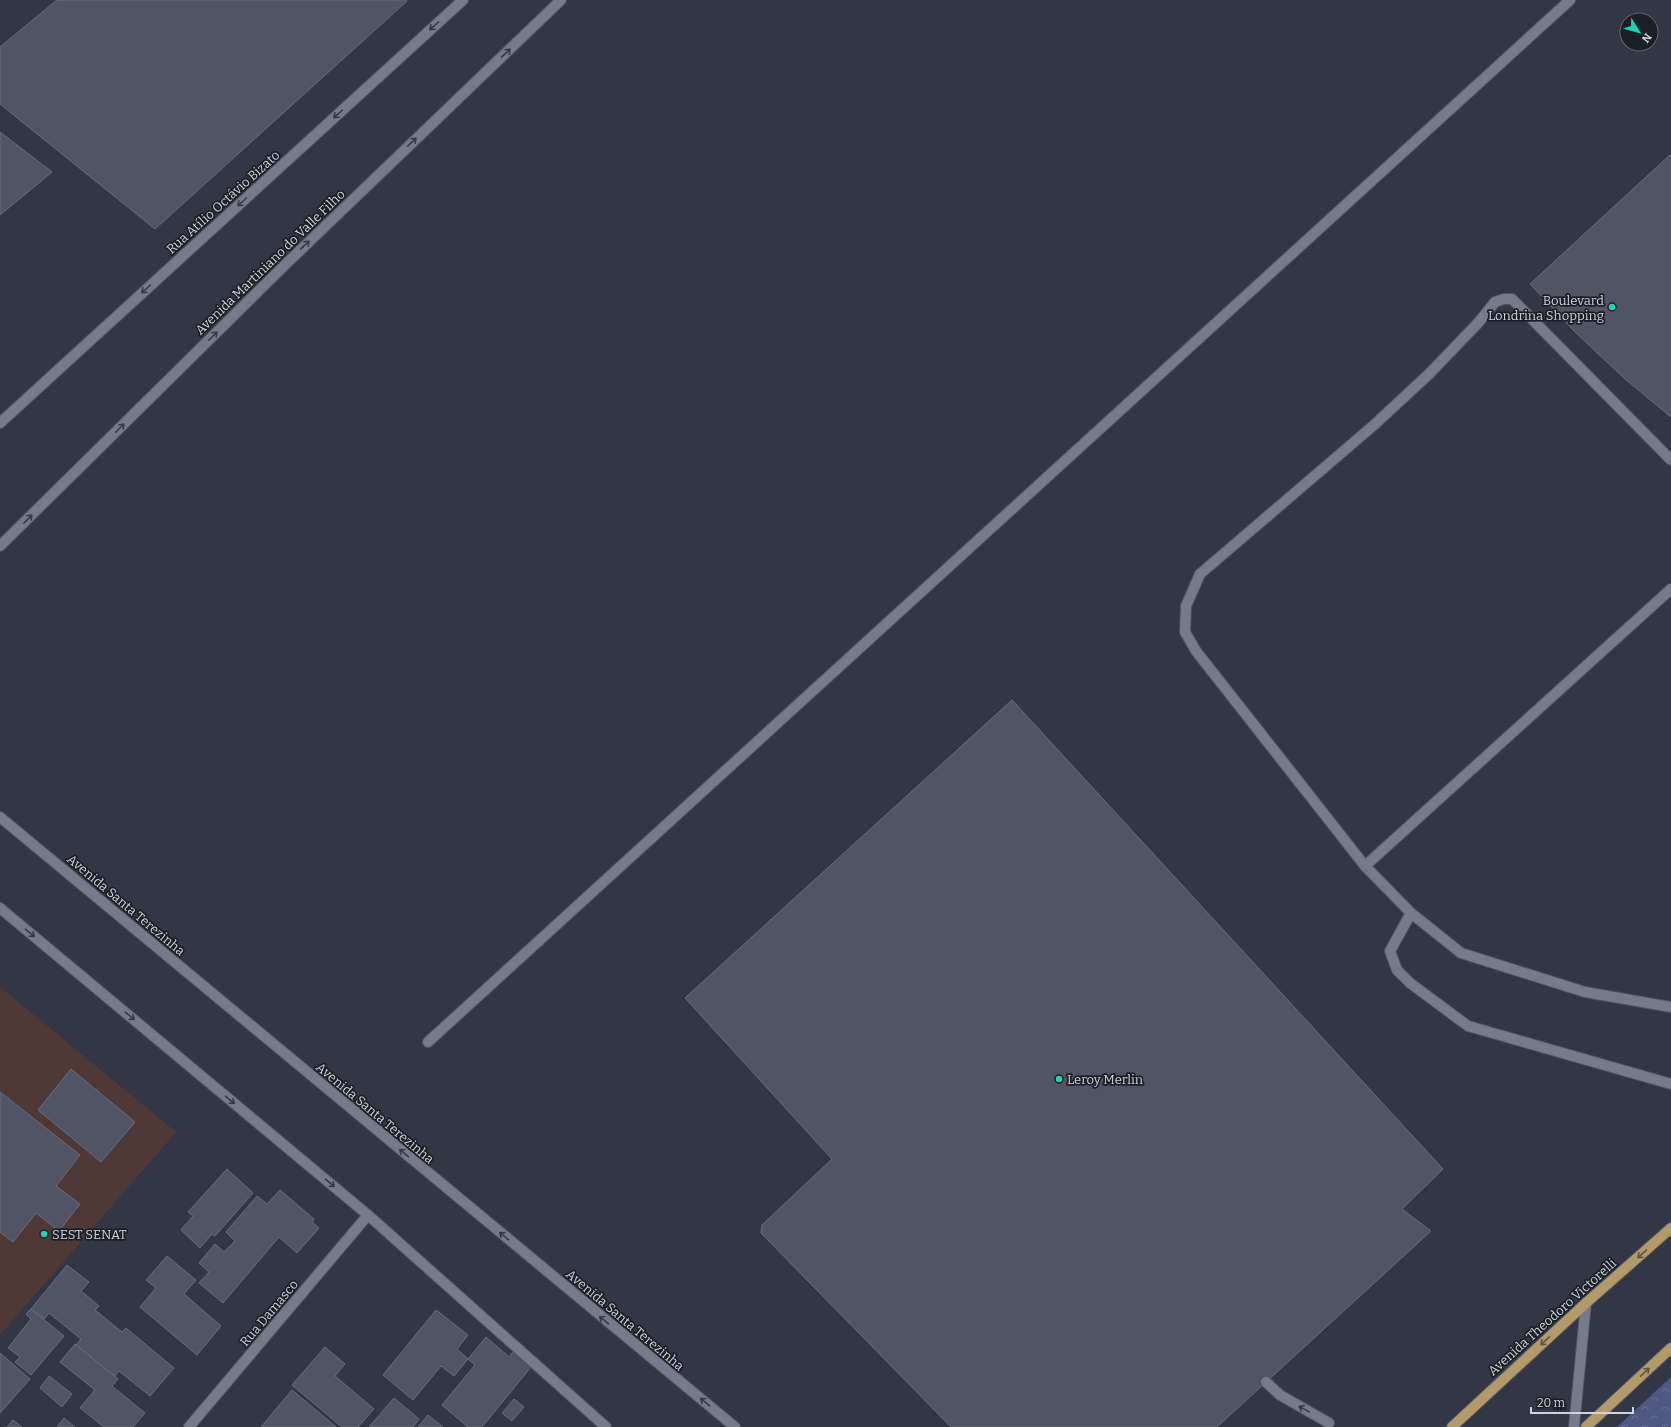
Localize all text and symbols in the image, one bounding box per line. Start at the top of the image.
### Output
north arrow [1619,12,1659,52]
one-way arrow [429,22,440,31]
text: N [1639,30,1654,45]
one-way arrow [501,48,511,58]
one-way arrow [334,109,344,118]
one-way arrow [406,138,416,147]
street label: Rua Atílio Octávio Bizato [163,147,283,257]
street label: Avenida Martiniano do Valle Filho [192,186,348,338]
one-way arrow [237,197,248,206]
one-way arrow [300,240,310,250]
one-way arrow [141,285,152,294]
place label: Boulevard Londrina Shopping [1488,293,1604,323]
marker: Boulevard Londrina Shopping [1607,302,1617,312]
one-way arrow [208,331,218,341]
one-way arrow [115,423,125,433]
one-way arrow [23,514,33,524]
street label: Avenida Santa Terezinha [64,851,188,959]
one-way arrow [25,929,35,938]
one-way arrow [125,1012,135,1021]
street label: Avenida Santa Terezinha [313,1059,437,1167]
place label: Leroy Merlin [1067,1072,1144,1087]
marker: Leroy Merlin [1054,1074,1064,1084]
one-way arrow [224,1095,235,1104]
one-way arrow [399,1149,410,1158]
one-way arrow [324,1178,335,1187]
place label: SEST SENAT [52,1227,127,1242]
marker: SEST SENAT [39,1229,49,1239]
one-way arrow [499,1232,510,1241]
one-way arrow [1637,1249,1647,1258]
street label: Avenida Theodoro Victorelli [1485,1255,1619,1379]
street label: Avenida Santa Terezinha [563,1266,687,1374]
street label: Rua Damasco [237,1277,301,1349]
one-way arrow [599,1315,610,1324]
one-way arrow [1540,1336,1550,1345]
one-way arrow [1640,1367,1650,1377]
scale bar [1531,1389,1633,1415]
text: 20 m [1537,1396,1566,1410]
one-way arrow [699,1398,710,1407]
one-way arrow [1298,1405,1310,1412]

